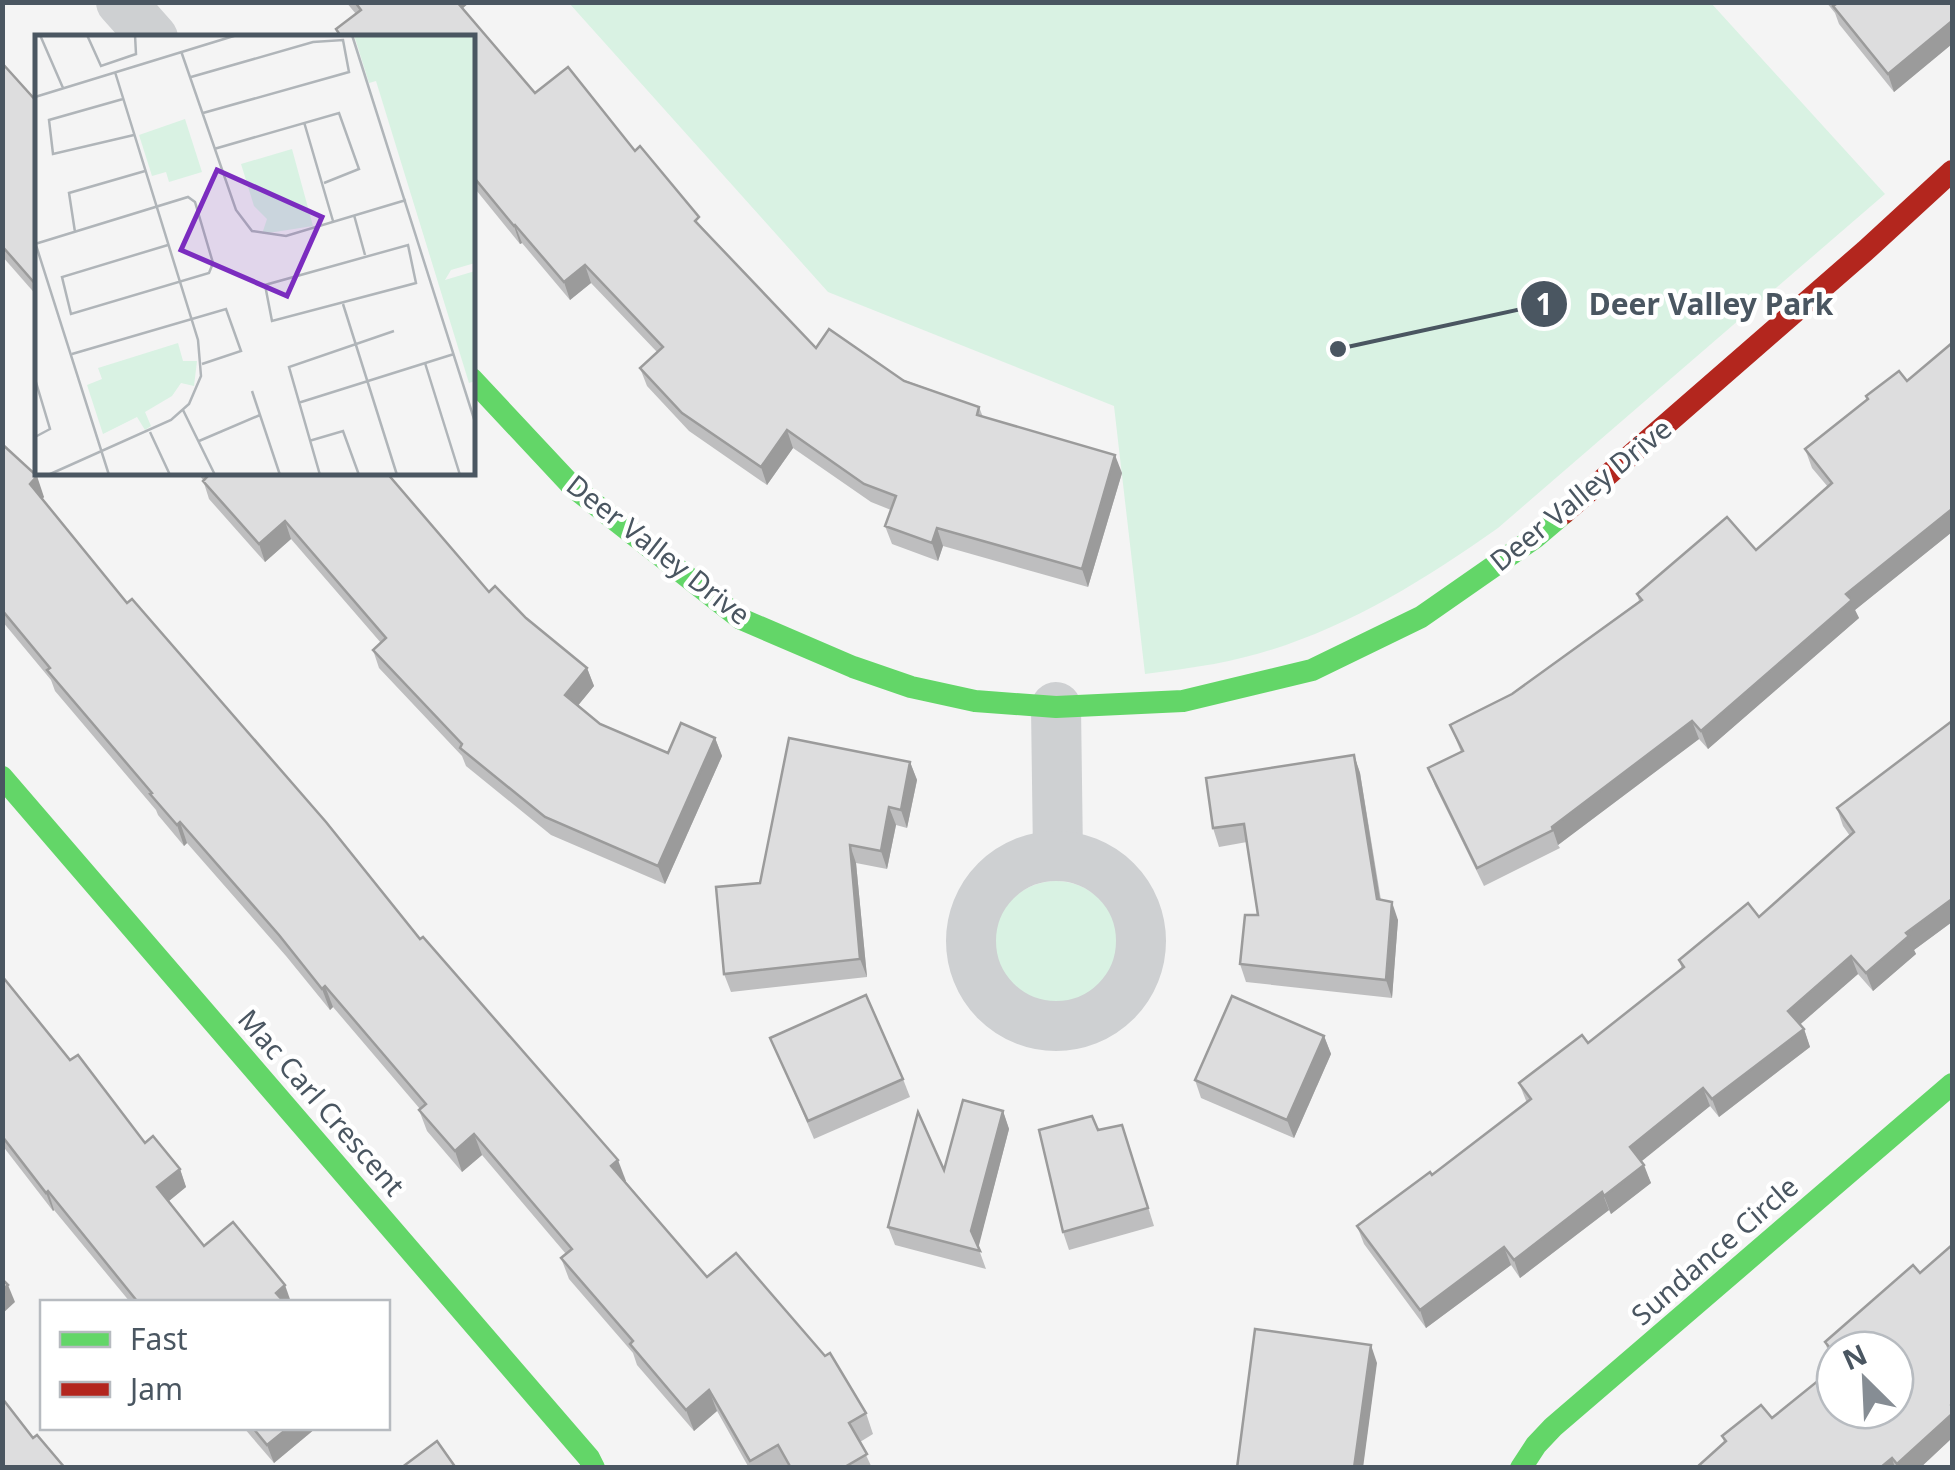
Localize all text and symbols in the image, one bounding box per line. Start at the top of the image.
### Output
inset map [35,35,475,475]
callout: Deer Valley Park [1519,274,1853,334]
text: 1 [1535,283,1553,324]
text: Deer Valley Park [1589,283,1834,324]
street label: Deer Valley Drive [1481,409,1679,579]
street label: Deer Valley Drive [559,465,759,633]
street label: Mac Carl Crescent [230,1001,414,1203]
street label: Sundance Circle [1623,1167,1805,1333]
legend [40,1300,390,1430]
text: Fast [130,1318,188,1359]
north arrow [1815,1330,1915,1430]
text: N [1836,1334,1873,1378]
text: Jam [127,1368,183,1409]

